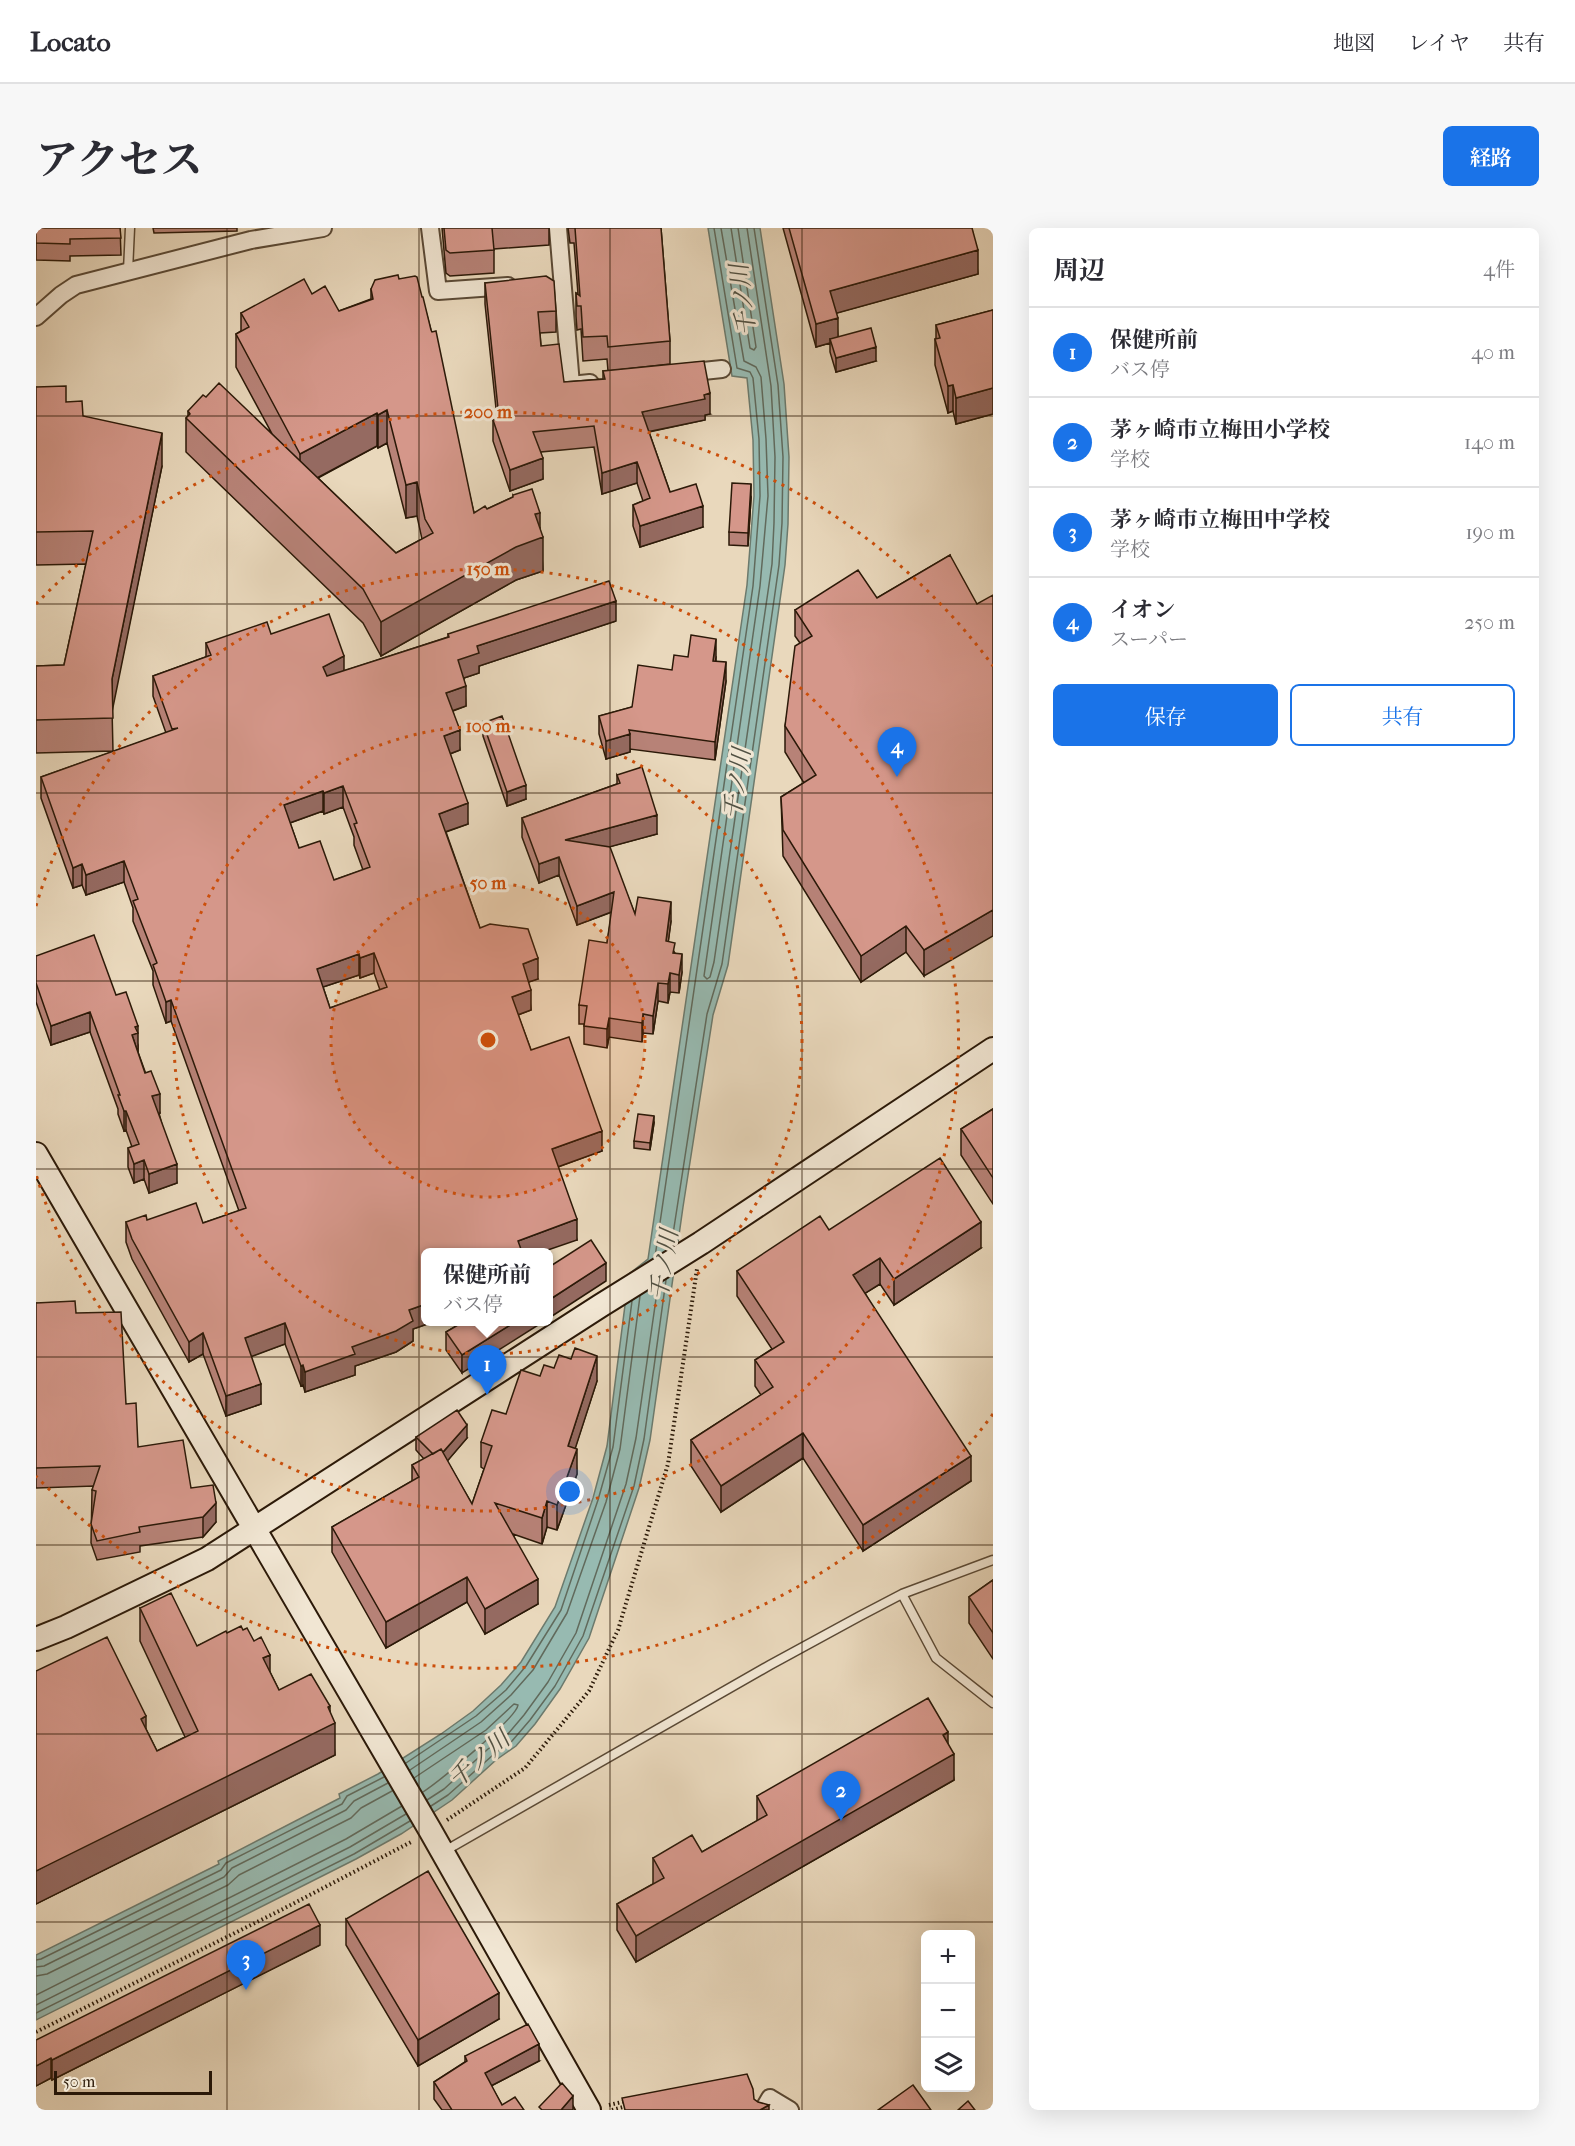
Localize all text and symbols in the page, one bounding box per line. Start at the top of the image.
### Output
text: Locato [30,25,111,58]
text: 地図 [1333,31,1375,55]
text: レイヤ [1408,31,1470,55]
text: 共有 [1503,31,1545,55]
button: 経路 [1443,126,1539,186]
text: アクセス [36,136,203,185]
text: 周辺 [1053,255,1105,286]
text: 4件 [1483,258,1515,281]
water label: 千ノ川 [724,260,761,337]
text: 保健所前 [1110,327,1198,353]
text: 1 [1069,341,1076,364]
text: 40 m [1471,341,1515,364]
text: バス停 [1110,358,1170,381]
text: 200 m [464,402,513,423]
text: 茅ヶ崎市立梅田小学校 [1110,417,1330,443]
text: 2 [1067,431,1078,454]
text: 140 m [1464,431,1515,454]
text: 学校 [1110,448,1150,471]
text: 茅ヶ崎市立梅田中学校 [1110,507,1330,533]
text: 3 [1068,521,1077,544]
text: 190 m [1465,521,1515,544]
text: 学校 [1110,538,1150,561]
text: 150 m [467,559,510,580]
text: イオン [1110,597,1175,623]
text: 4 [1067,611,1078,634]
text: 250 m [1464,611,1515,634]
text: スーパー [1110,628,1188,651]
button: 保存 [1053,684,1278,746]
button: 共有 [1290,684,1515,746]
text: 100 m [465,716,512,737]
pin: 4 [878,728,916,777]
water label: 千ノ川 [718,743,756,822]
text: 50 m [470,873,507,894]
centre of rings [478,1030,498,1050]
water label: 千ノ川 [645,1224,684,1303]
popup [421,1248,553,1326]
text: 保健所前 [443,1262,531,1288]
text: バス停 [443,1293,503,1316]
pin: 1 [468,1346,506,1395]
your location [555,1477,584,1506]
water label: 千ノ川 [443,1723,518,1793]
pin: 2 [822,1772,860,1821]
map controls [921,1930,975,2092]
button: + [921,1930,975,1984]
pin: 3 [226,1940,266,1990]
button: − [921,1984,975,2038]
button: layers [921,2038,975,2092]
scale bar [54,2068,212,2096]
text: 50 m [63,2072,95,2091]

